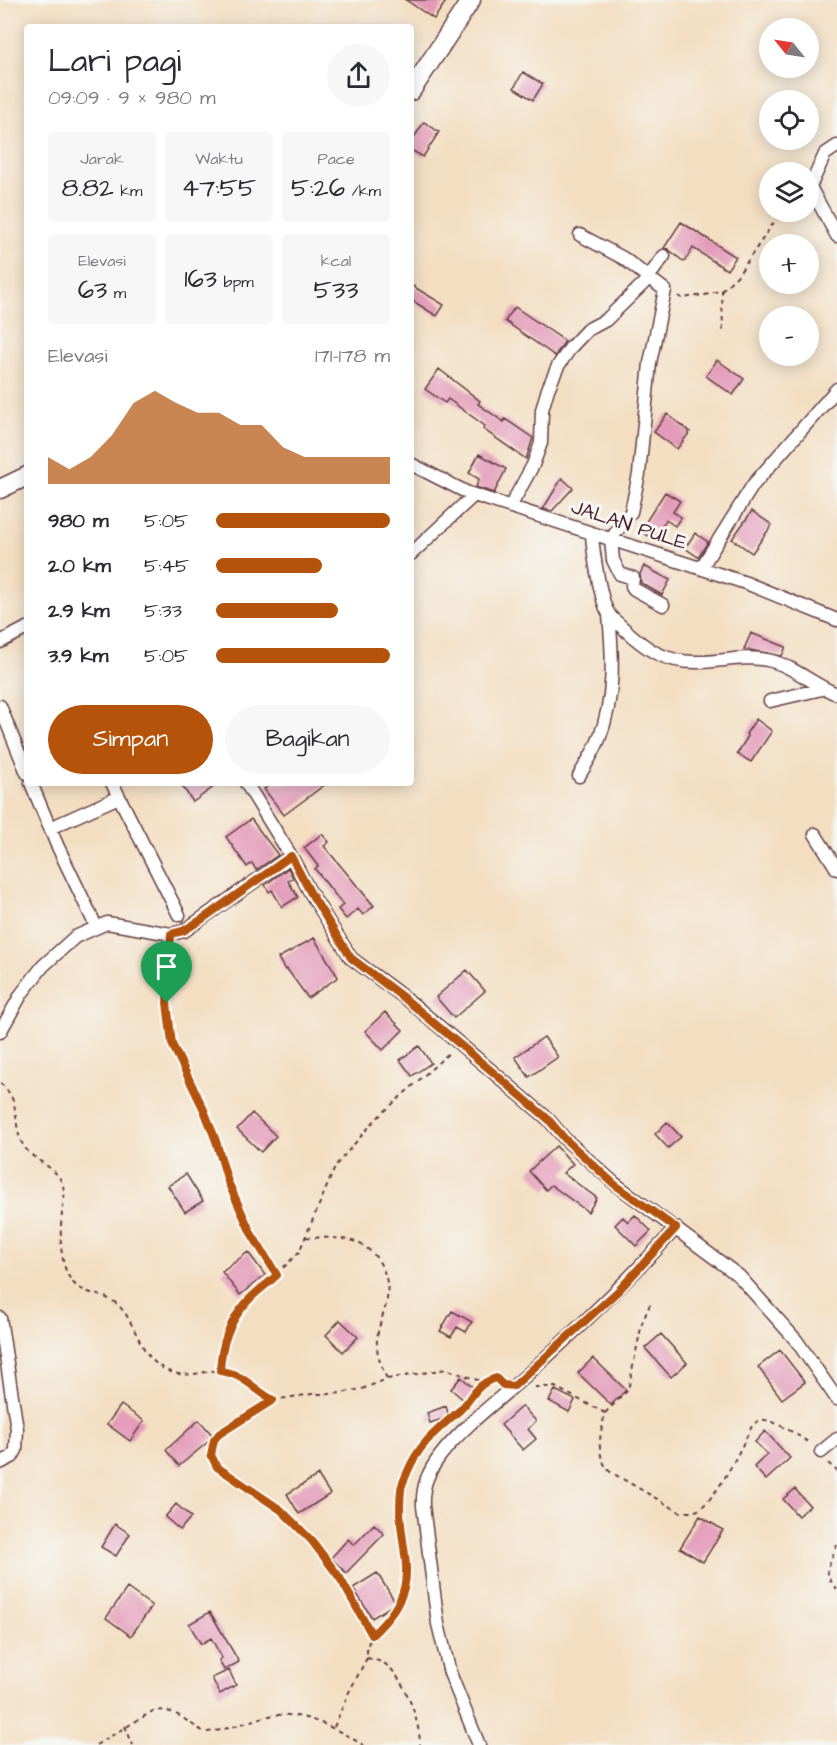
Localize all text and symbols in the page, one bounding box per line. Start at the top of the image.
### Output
north arrow [759,18,819,78]
map controls [759,18,819,366]
text: Lari pagi [48,38,181,84]
button: share [327,44,390,107]
text: 09:09 · 9 × 980 m [48,84,216,112]
button: locate [759,90,819,150]
text: Jarak [80,148,124,170]
text: Waktu [195,148,243,170]
text: Pace [317,148,355,170]
button: layers [759,162,819,222]
text: 8.82 [62,170,114,206]
text: 47:55 [182,170,256,206]
text: 5:26 [291,170,345,206]
text: km [114,180,142,202]
text: /km [345,180,381,202]
button: + [759,234,819,294]
text: Elevasi [78,250,126,272]
text: kcal [321,250,351,272]
text: 163 [184,261,217,297]
text: bpm [217,271,254,293]
text: 63 [78,272,107,308]
text: 533 [314,272,358,308]
text: m [107,282,126,304]
button: − [759,306,819,366]
text: Elevasi [48,342,107,370]
text: 171–178 m [315,342,390,370]
street label: JALAN PULE [567,493,691,557]
text: 980 m [48,507,109,535]
text: 5:05 [144,507,188,535]
text: 2.0 km [48,552,111,580]
text: 5:45 [144,552,189,580]
text: 2.9 km [48,597,110,625]
text: 5:33 [144,597,182,625]
text: 3.9 km [48,642,108,670]
text: 5:05 [144,642,188,670]
button: Simpan [48,705,213,774]
button: Bagikan [225,705,390,774]
pin [141,941,192,1003]
icon: arrive [150,950,183,983]

